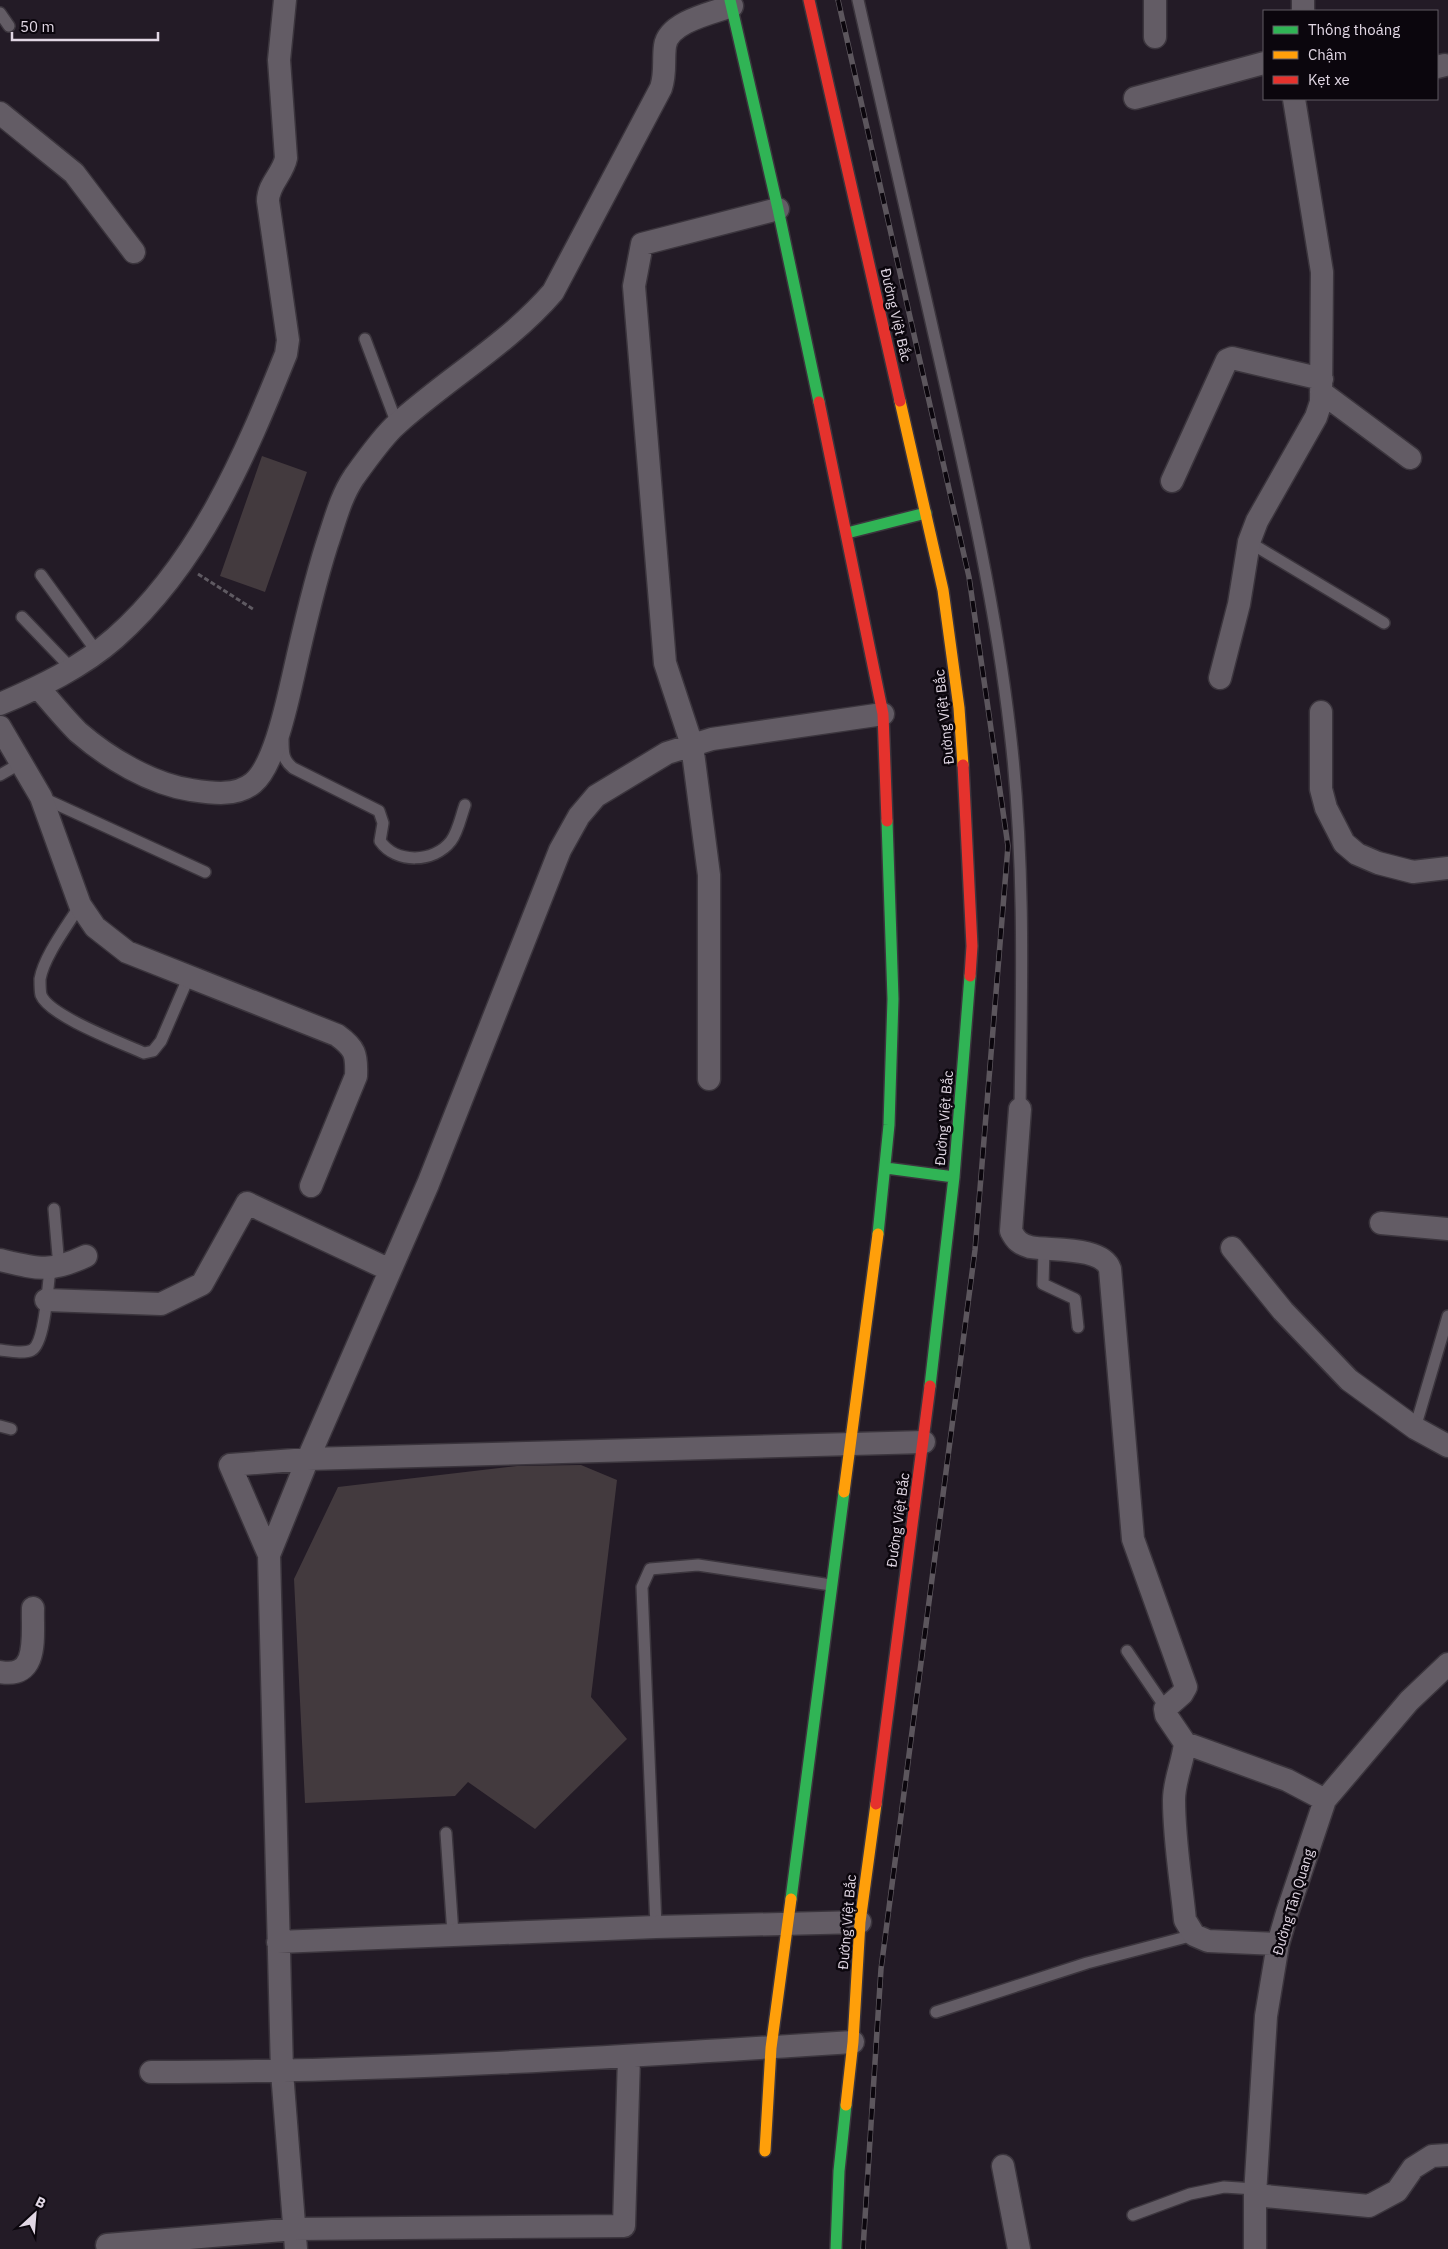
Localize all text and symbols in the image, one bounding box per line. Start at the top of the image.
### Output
scale bar [12,10,159,42]
legend [1263,10,1438,100]
text: 50 m [20,17,55,36]
text: Thông thoáng [1308,20,1400,39]
text: Chậm [1308,45,1347,64]
text: Kẹt xe [1308,70,1350,89]
street label: Đường Việt Bắc [876,266,916,364]
street label: Đường Việt Bắc [930,669,958,765]
street label: Đường Việt Bắc [931,1070,957,1166]
street label: Đường Việt Bắc [882,1471,914,1569]
street label: Đường Tân Quang [1268,1846,1318,1957]
street label: Đường Việt Bắc [834,1874,860,1970]
north arrow [10,2189,60,2239]
text: B [33,2192,49,2212]

